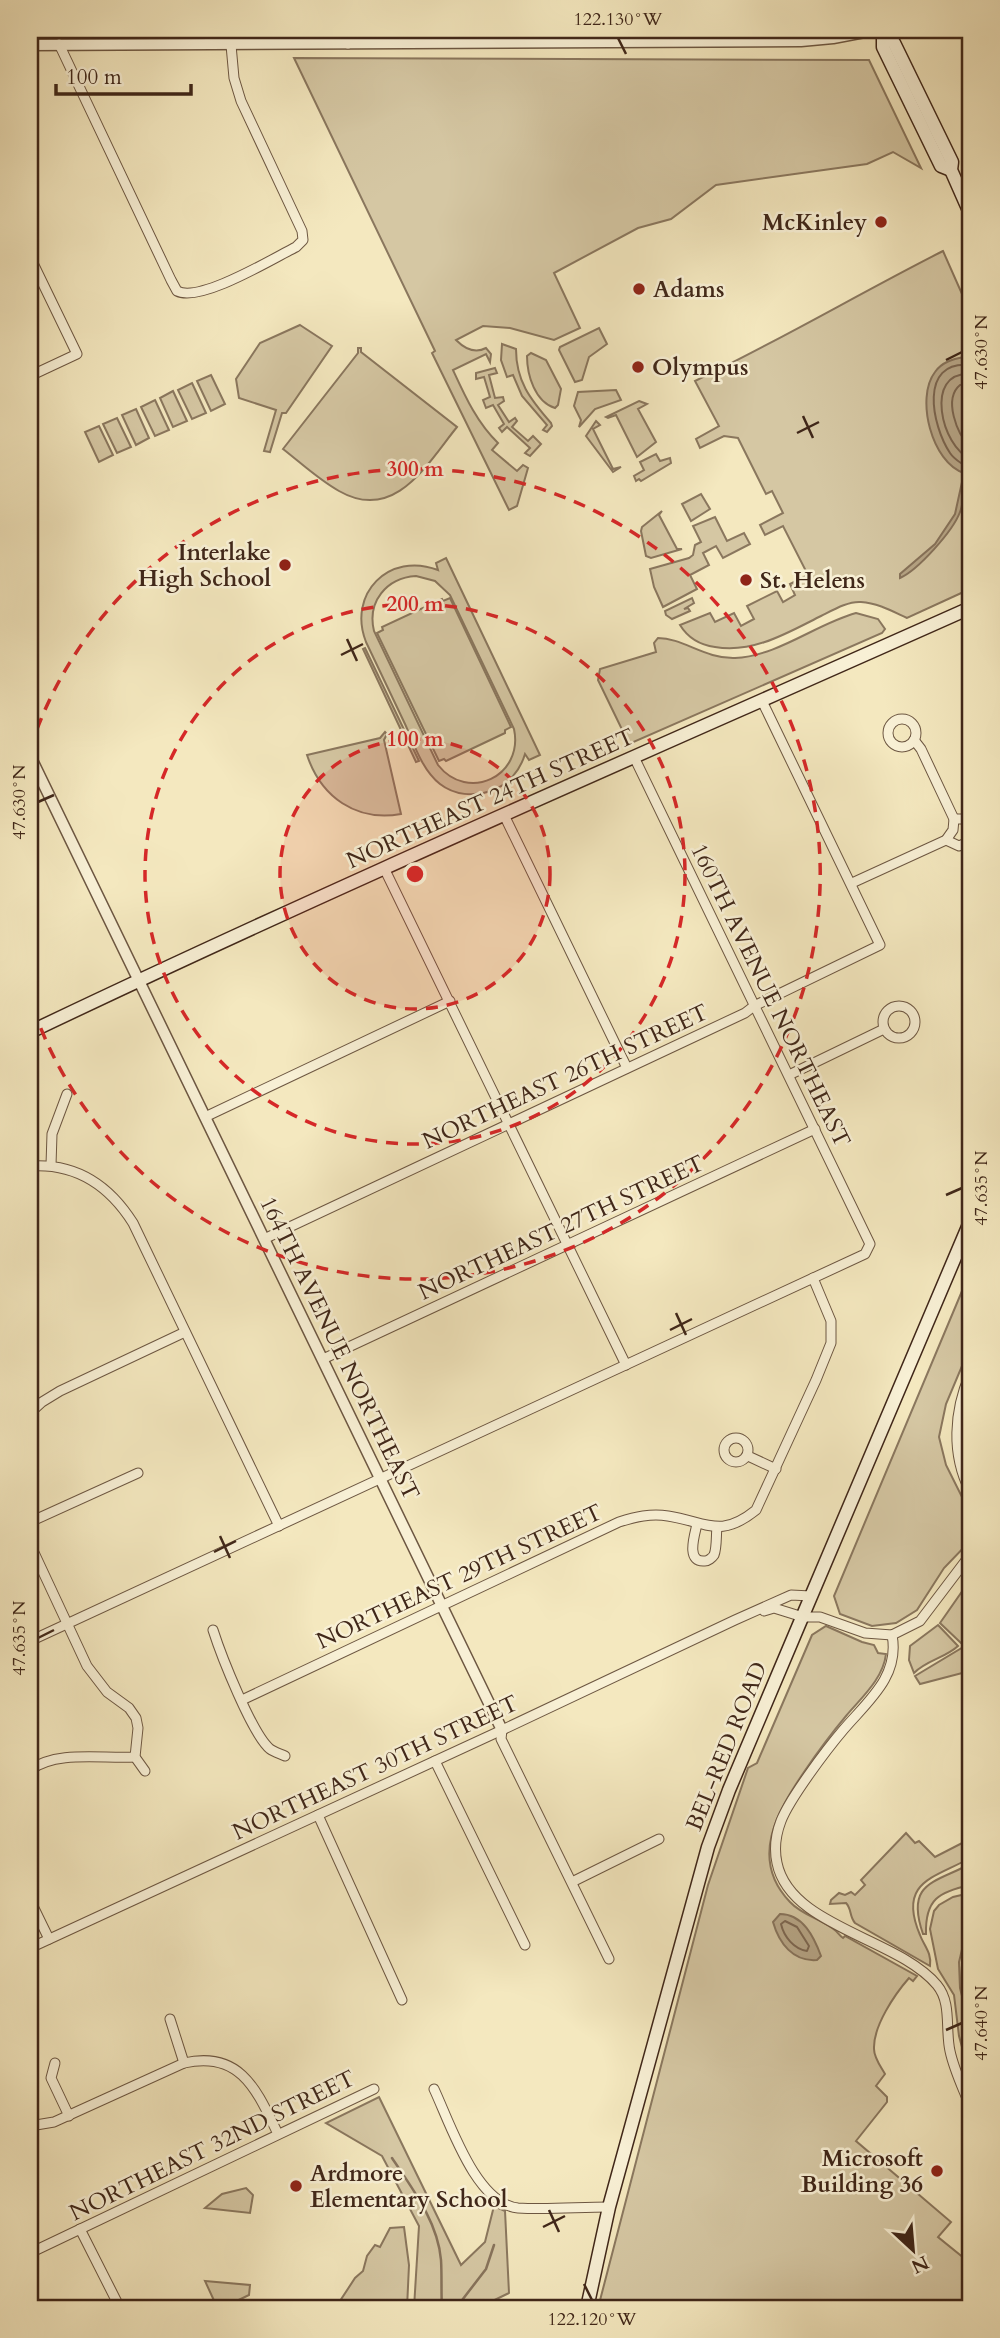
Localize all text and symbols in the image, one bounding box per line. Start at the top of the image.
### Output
text: 122.130°W [574,7,663,32]
scale bar [56,52,191,96]
text: 100 m [66,63,122,92]
place label: McKinley [762,207,867,238]
marker: McKinley [873,214,889,230]
place label: Adams [653,274,725,305]
marker: Adams [631,281,647,297]
text: 47.630°N [969,314,994,390]
place label: Olympus [652,352,749,383]
marker: Olympus [630,359,646,375]
text: 300 m [386,455,444,484]
place label: Interlake High School [138,537,271,594]
marker: Interlake High School [277,557,293,573]
place label: St. Helens [760,565,865,596]
marker: St. Helens [738,572,754,588]
text: 200 m [386,590,444,619]
street label: NORTHEAST 24TH STREET [341,721,639,876]
text: 100 m [386,725,444,754]
text: 47.630°N [7,764,32,840]
street label: 160TH AVENUE NORTHEAST [683,838,858,1152]
centre of rings [403,862,427,886]
street label: NORTHEAST 26TH STREET [417,996,713,1156]
street label: NORTHEAST 27TH STREET [413,1147,709,1307]
text: 47.635°N [969,1150,994,1226]
street label: 164TH AVENUE NORTHEAST [252,1191,427,1505]
street label: NORTHEAST 29TH STREET [311,1496,607,1656]
text: 47.635°N [7,1600,32,1676]
street label: BEL-RED ROAD [678,1657,775,1835]
street label: NORTHEAST 30TH STREET [227,1687,523,1847]
text: 47.640°N [969,1985,994,2061]
street label: NORTHEAST 32ND STREET [64,2063,360,2228]
place label: Microsoft Building 36 [801,2143,923,2200]
place label: Ardmore Elementary School [310,2158,508,2215]
marker: Microsoft Building 36 [929,2163,945,2179]
marker: Ardmore Elementary School [288,2178,304,2194]
north arrow [878,2216,948,2286]
text: N [906,2249,933,2280]
text: 122.120°W [548,2307,637,2332]

